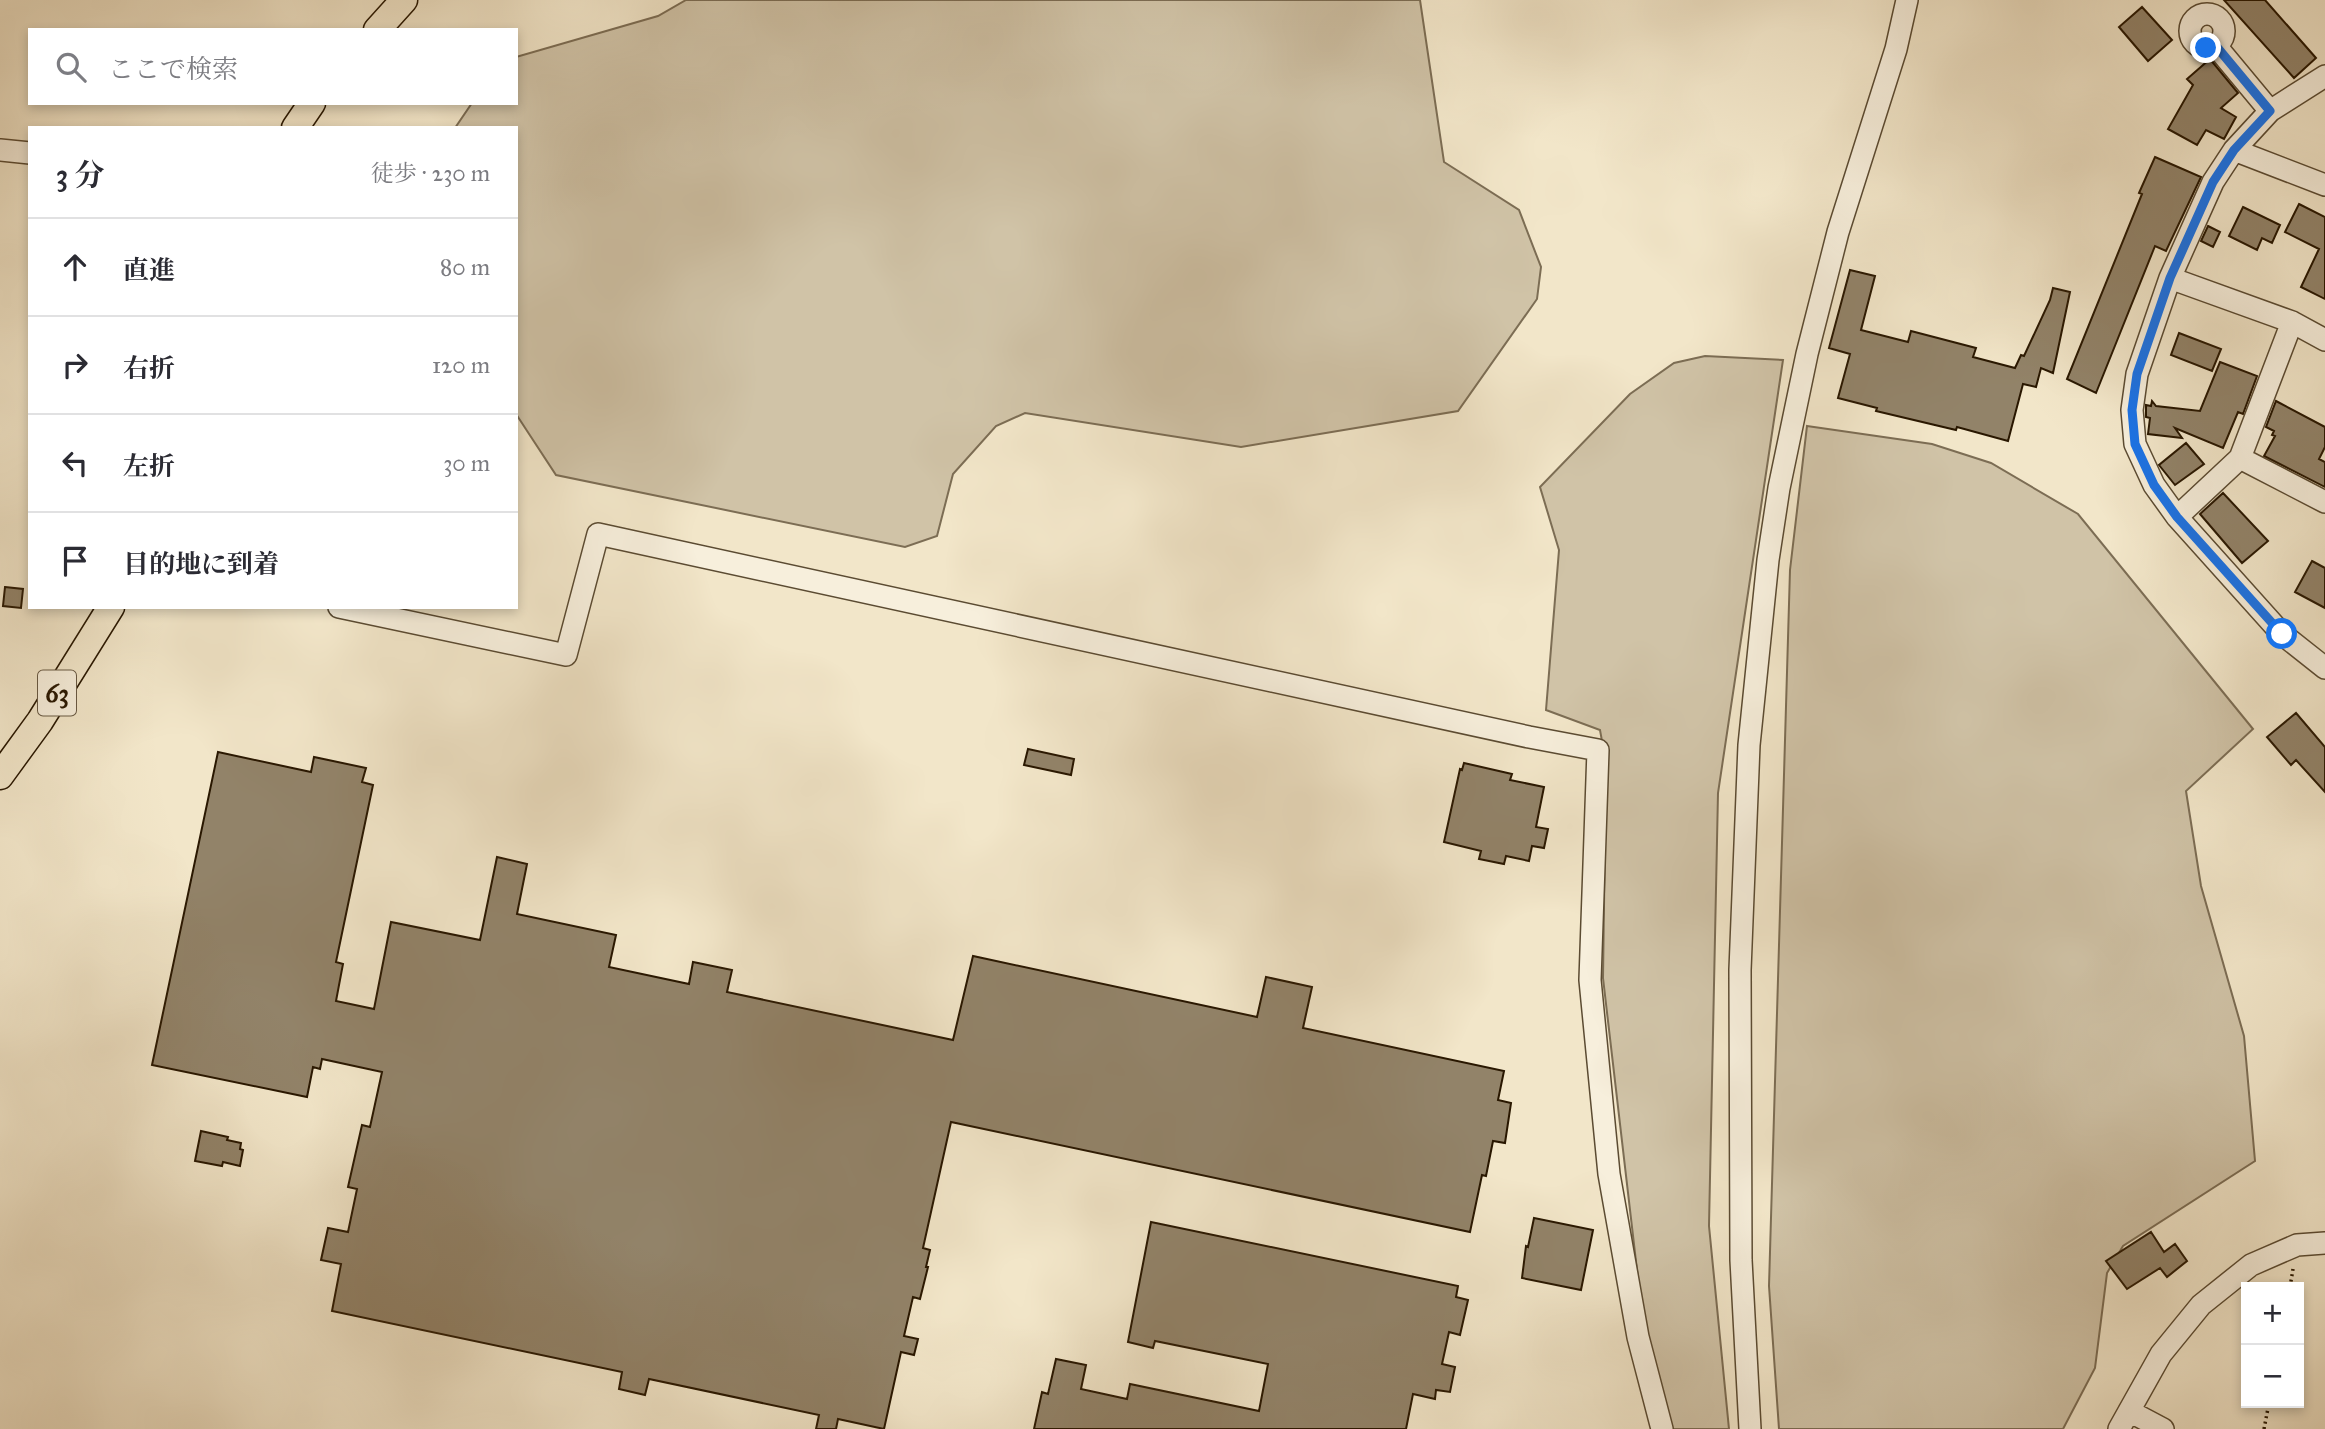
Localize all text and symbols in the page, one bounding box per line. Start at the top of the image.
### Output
search box [28,28,518,105]
route end [2190,32,2221,63]
icon: search [52,48,90,86]
text: ここで検索 [108,53,238,85]
text: 3 分 [56,157,104,193]
text: 徒歩 · 230 m [371,159,490,187]
icon: ahead [56,248,94,286]
text: 80 m [440,253,490,281]
text: 直進 [123,254,175,286]
icon: right [56,346,94,384]
text: 120 m [432,351,490,379]
text: 右折 [123,352,175,384]
icon: left [56,444,94,482]
text: 30 m [443,449,490,477]
text: 左折 [123,450,175,482]
icon: arrive [56,542,94,580]
text: 目的地に到着 [123,548,279,580]
route start [2266,618,2297,649]
road number: 63 [38,670,76,716]
map controls [2241,1282,2304,1408]
button: + [2241,1282,2304,1345]
button: − [2241,1345,2304,1408]

